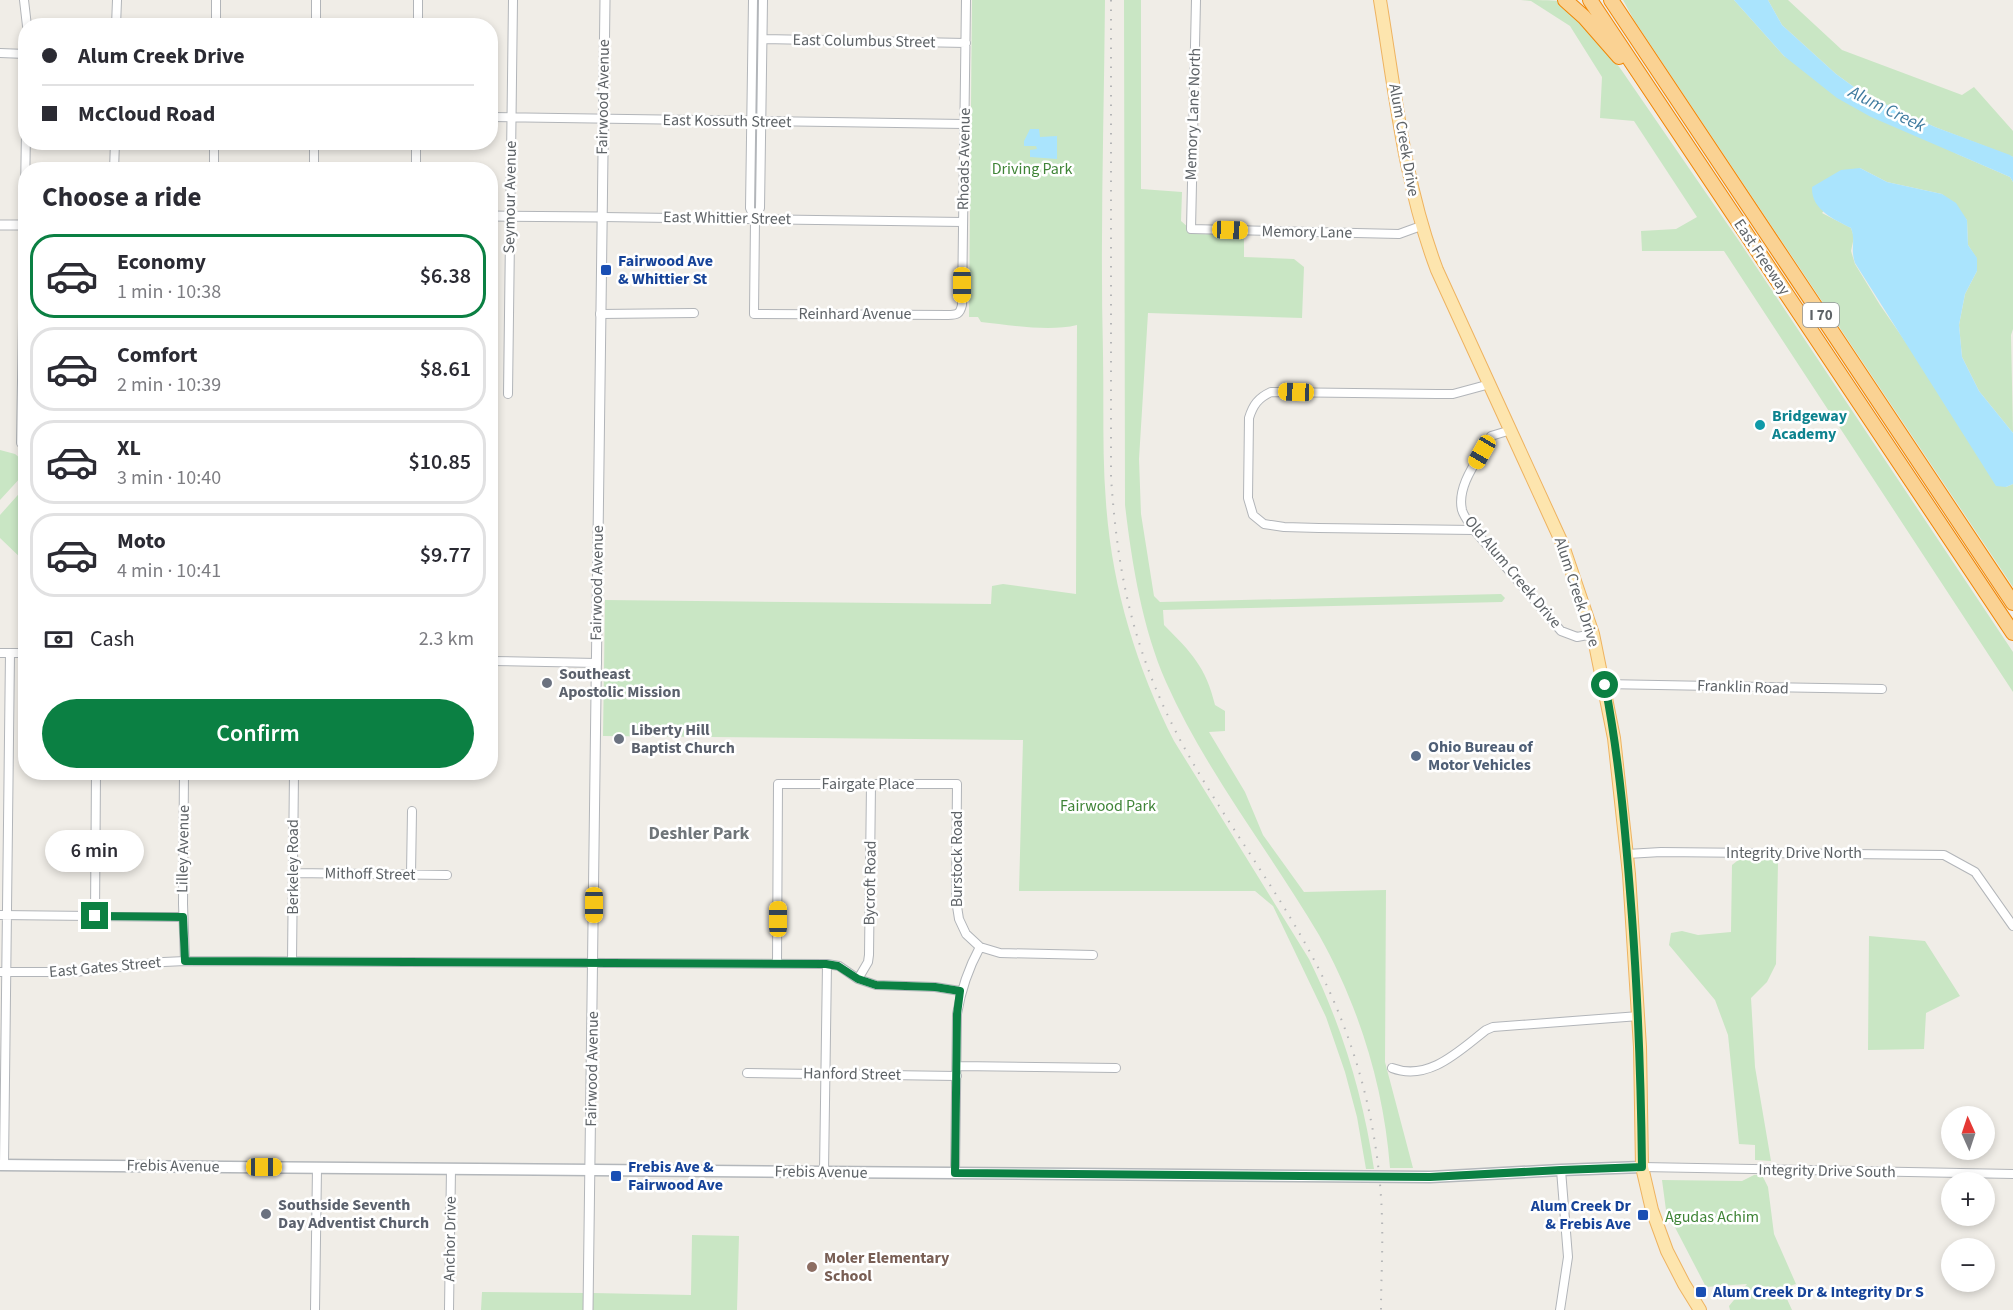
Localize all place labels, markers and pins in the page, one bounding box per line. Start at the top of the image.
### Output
place label: Fairwood Ave & Whittier St [618,250,713,290]
marker: Fairwood Ave & Whittier St [599,263,613,277]
place label: Bridgeway Academy [1771,405,1848,445]
marker: Bridgeway Academy [1753,418,1767,432]
place label: Southeast Apostolic Mission [558,663,681,703]
marker: Southeast Apostolic Mission [540,676,554,690]
place label: Liberty Hill Baptist Church [631,719,735,759]
marker: Liberty Hill Baptist Church [612,732,626,746]
place label: Ohio Bureau of Motor Vehicles [1428,736,1533,776]
marker: Ohio Bureau of Motor Vehicles [1409,749,1423,763]
place label: Frebis Ave & Fairwood Ave [628,1156,723,1196]
marker: Frebis Ave & Fairwood Ave [609,1169,623,1183]
place label: Southside Seventh Day Adventist Church [278,1194,429,1234]
place label: Alum Creek Dr & Frebis Ave [1530,1195,1632,1235]
marker: Southside Seventh Day Adventist Church [259,1207,273,1221]
marker: Alum Creek Dr & Frebis Ave [1636,1208,1650,1222]
place label: Moler Elementary School [824,1247,950,1287]
marker: Moler Elementary School [805,1260,819,1274]
place label: Alum Creek Dr & Integrity Dr S [1712,1281,1924,1303]
marker: Alum Creek Dr & Integrity Dr S [1694,1285,1708,1299]

